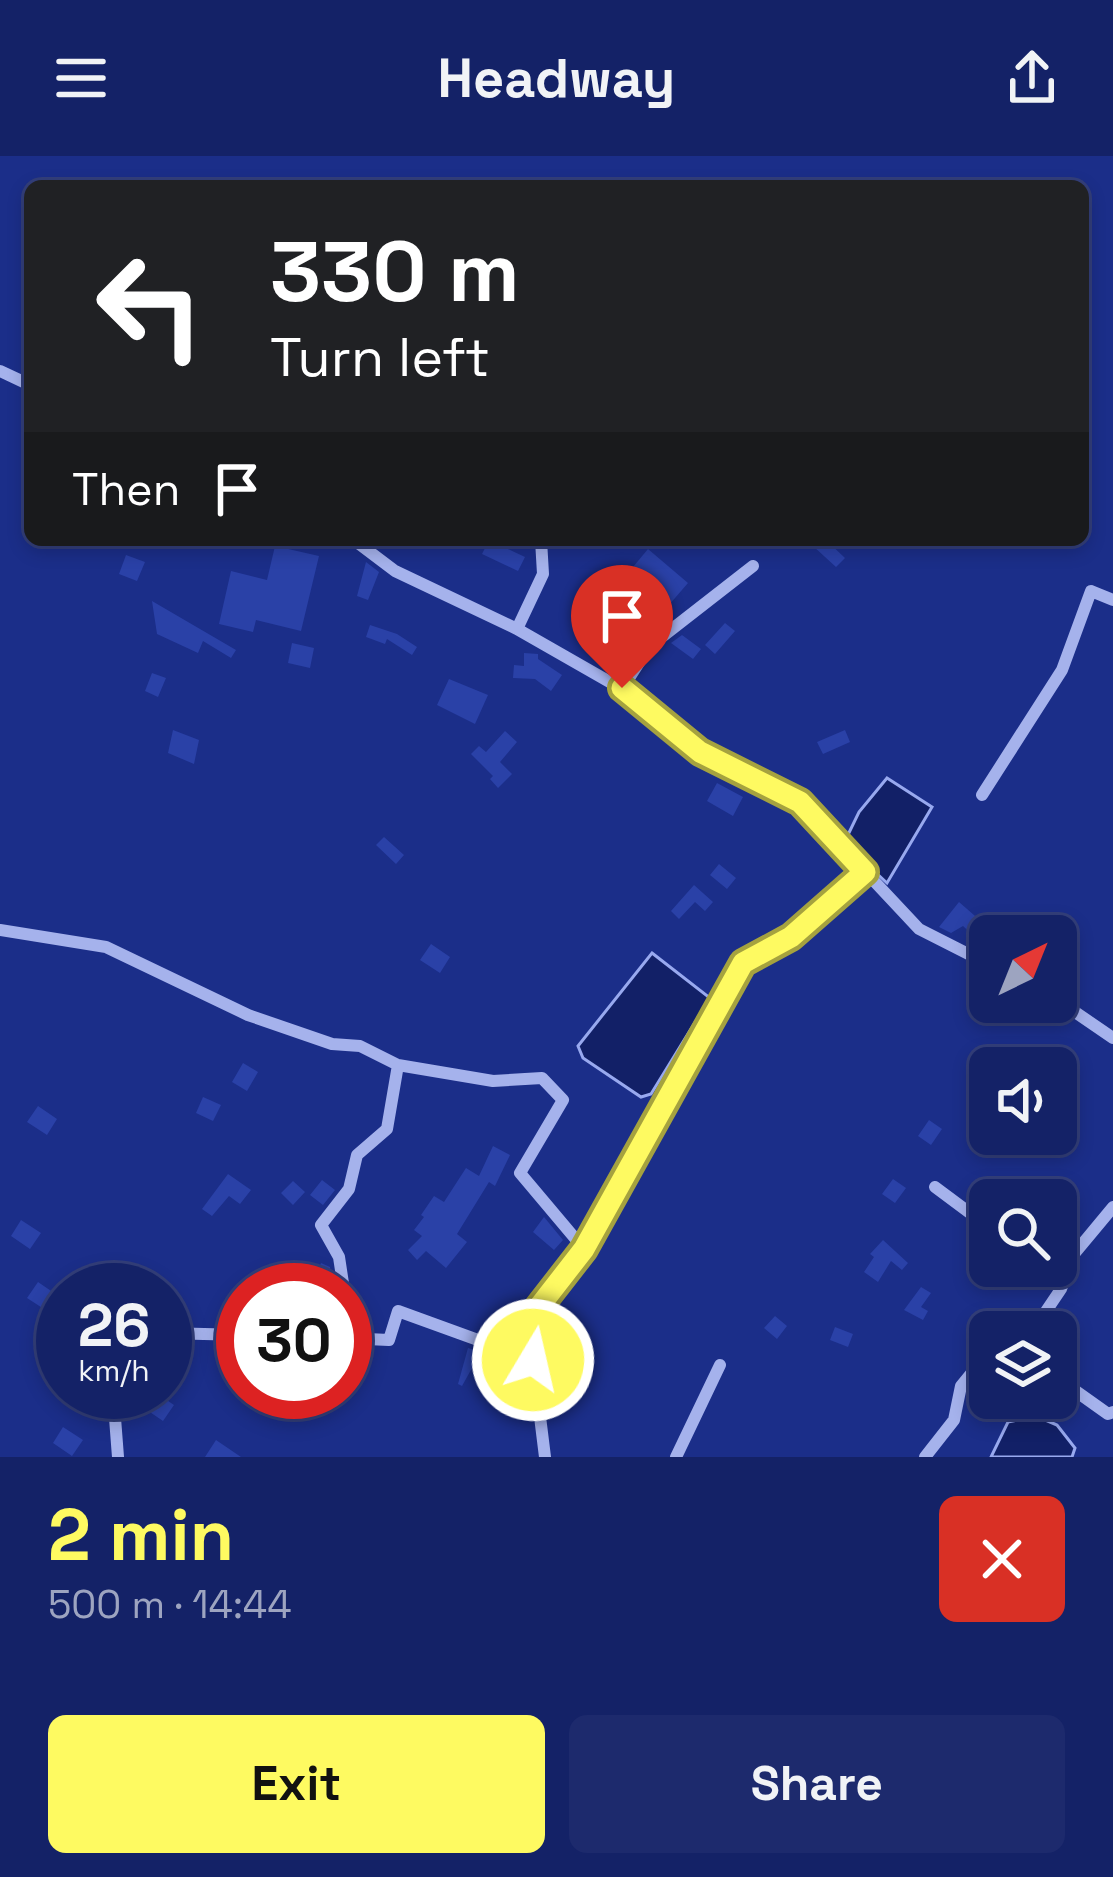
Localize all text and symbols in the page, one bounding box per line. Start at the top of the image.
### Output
text: Headway [438,44,675,113]
icon: menu [48,45,114,111]
icon: share [999,45,1065,111]
text: 330 m [270,218,520,326]
icon: left [72,228,228,384]
text: Turn left [270,323,490,392]
icon: arrive [204,456,270,522]
text: Then [72,461,180,518]
pin [571,565,673,688]
icon: arrive [589,583,655,649]
north arrow [969,915,1077,1023]
map controls [969,915,1077,1419]
button: sound [969,1047,1077,1155]
button: search [969,1179,1077,1287]
speed limit sign: 30 [216,1263,372,1419]
text: 26 [78,1287,150,1364]
position arrow [470,1297,596,1423]
button: layers [969,1311,1077,1419]
text: km/h [78,1351,150,1390]
text: 2 min [48,1489,234,1581]
button: close [939,1496,1065,1622]
text: 500 m · 14:44 [48,1580,292,1629]
button: Exit [48,1715,545,1853]
button: Share [569,1715,1065,1853]

